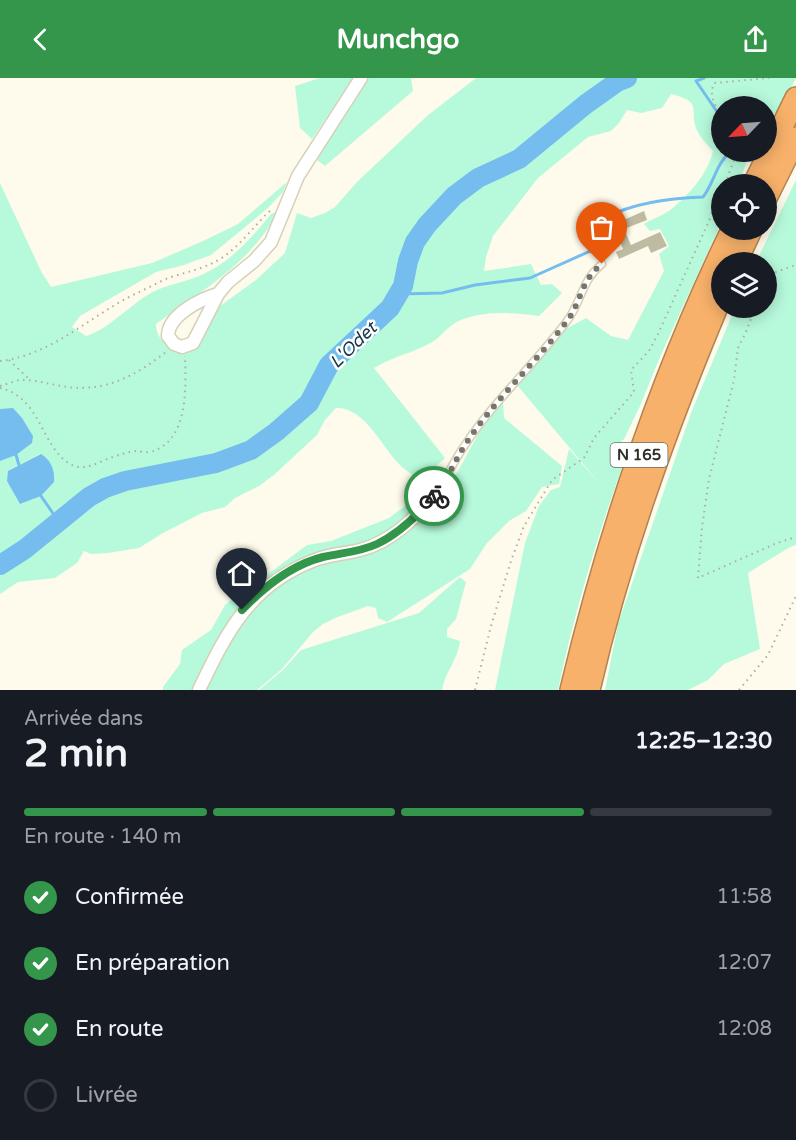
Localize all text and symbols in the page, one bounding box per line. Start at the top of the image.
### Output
icon: back [24,23,57,56]
text: Munchgo [337,23,459,56]
icon: share [739,23,772,56]
north arrow [711,96,777,162]
map controls [711,96,777,318]
button: locate [711,174,777,240]
pin [576,202,627,264]
icon: bag [585,211,618,244]
button: layers [711,252,777,318]
water label: L'Odet [325,316,383,373]
road number: N 165 [610,443,668,467]
courier [404,466,464,526]
icon: bike [418,480,451,513]
pin [216,548,267,610]
icon: home [225,557,258,590]
text: Arrivée dans [24,707,143,731]
text: 12:25–12:30 [635,728,772,754]
text: 2 min [24,730,128,777]
text: En route · 140 m [24,825,181,849]
icon: check [24,881,57,914]
text: Confirmée [75,884,184,910]
text: 11:58 [717,885,772,909]
icon: check [24,947,57,980]
text: En préparation [75,950,230,976]
text: 12:07 [717,951,772,975]
icon: check [24,1013,57,1046]
text: En route [75,1016,164,1042]
text: 12:08 [717,1017,772,1041]
text: Livrée [75,1082,138,1108]

